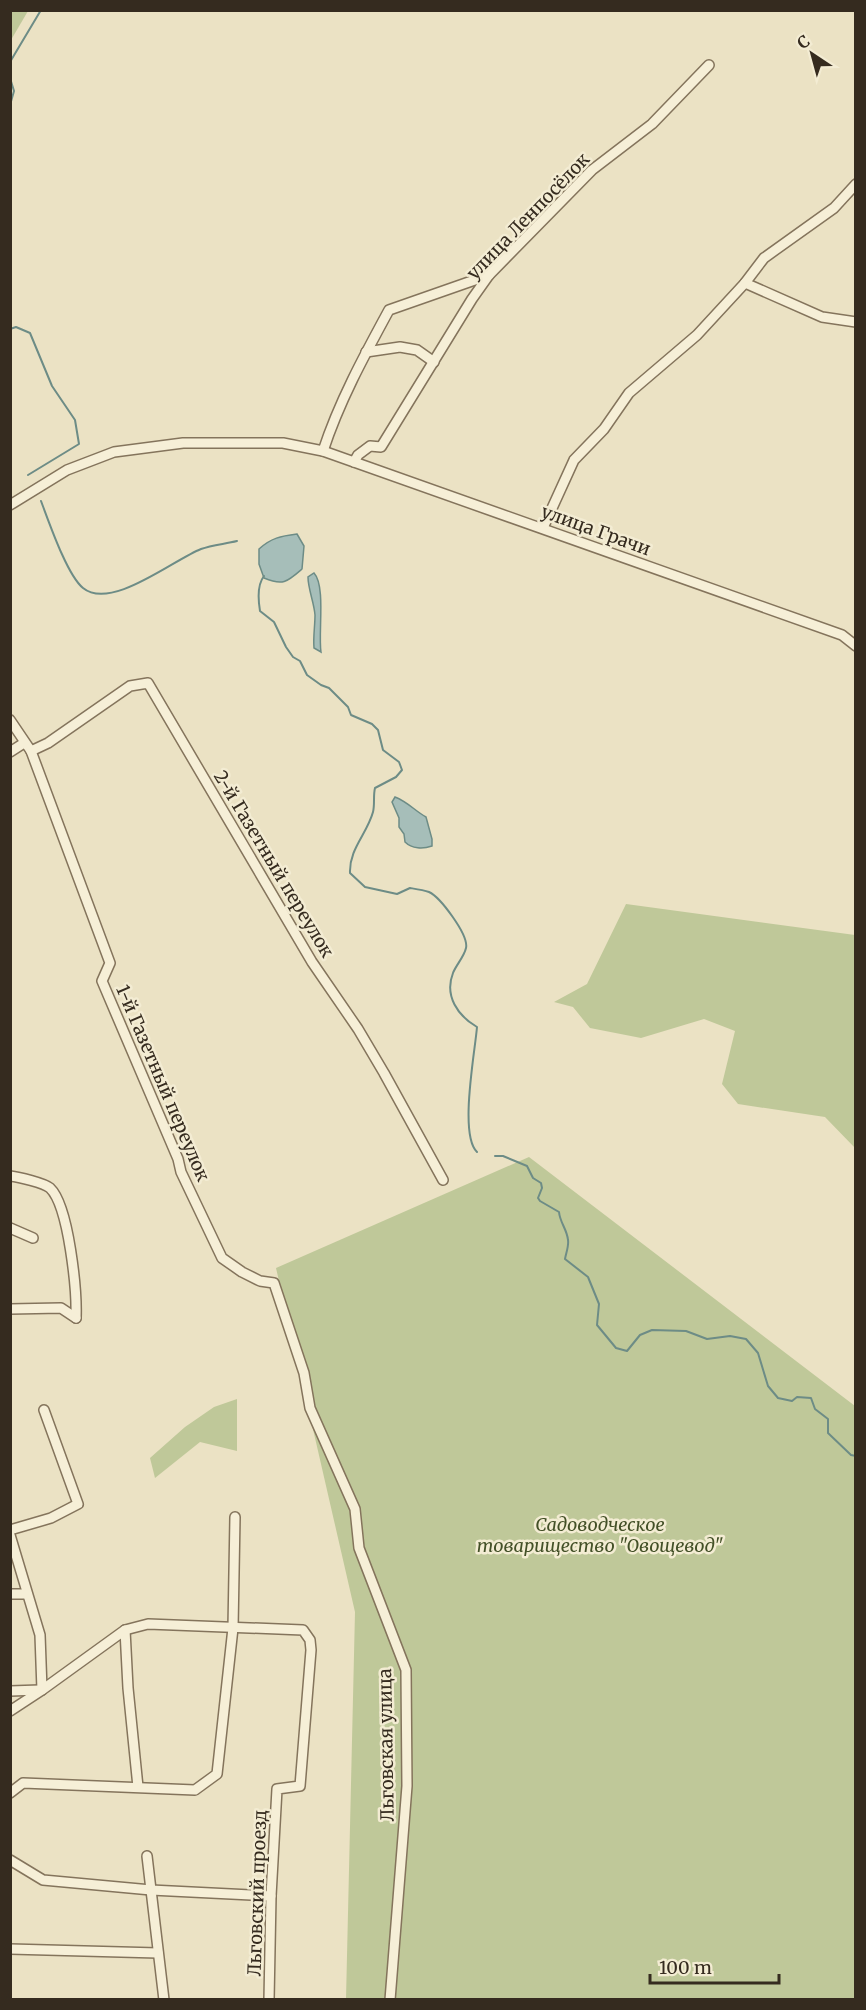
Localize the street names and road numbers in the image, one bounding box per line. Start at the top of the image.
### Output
street label: улица Ленпосёлок [462,147,595,284]
street label: улица Грачи [538,500,654,560]
street label: 2-й Газетный переулок [209,766,339,962]
street label: 1-й Газетный переулок [111,981,215,1185]
street label: Льговская улица [373,1668,399,1822]
street label: Льговский проезд [243,1809,271,1977]

